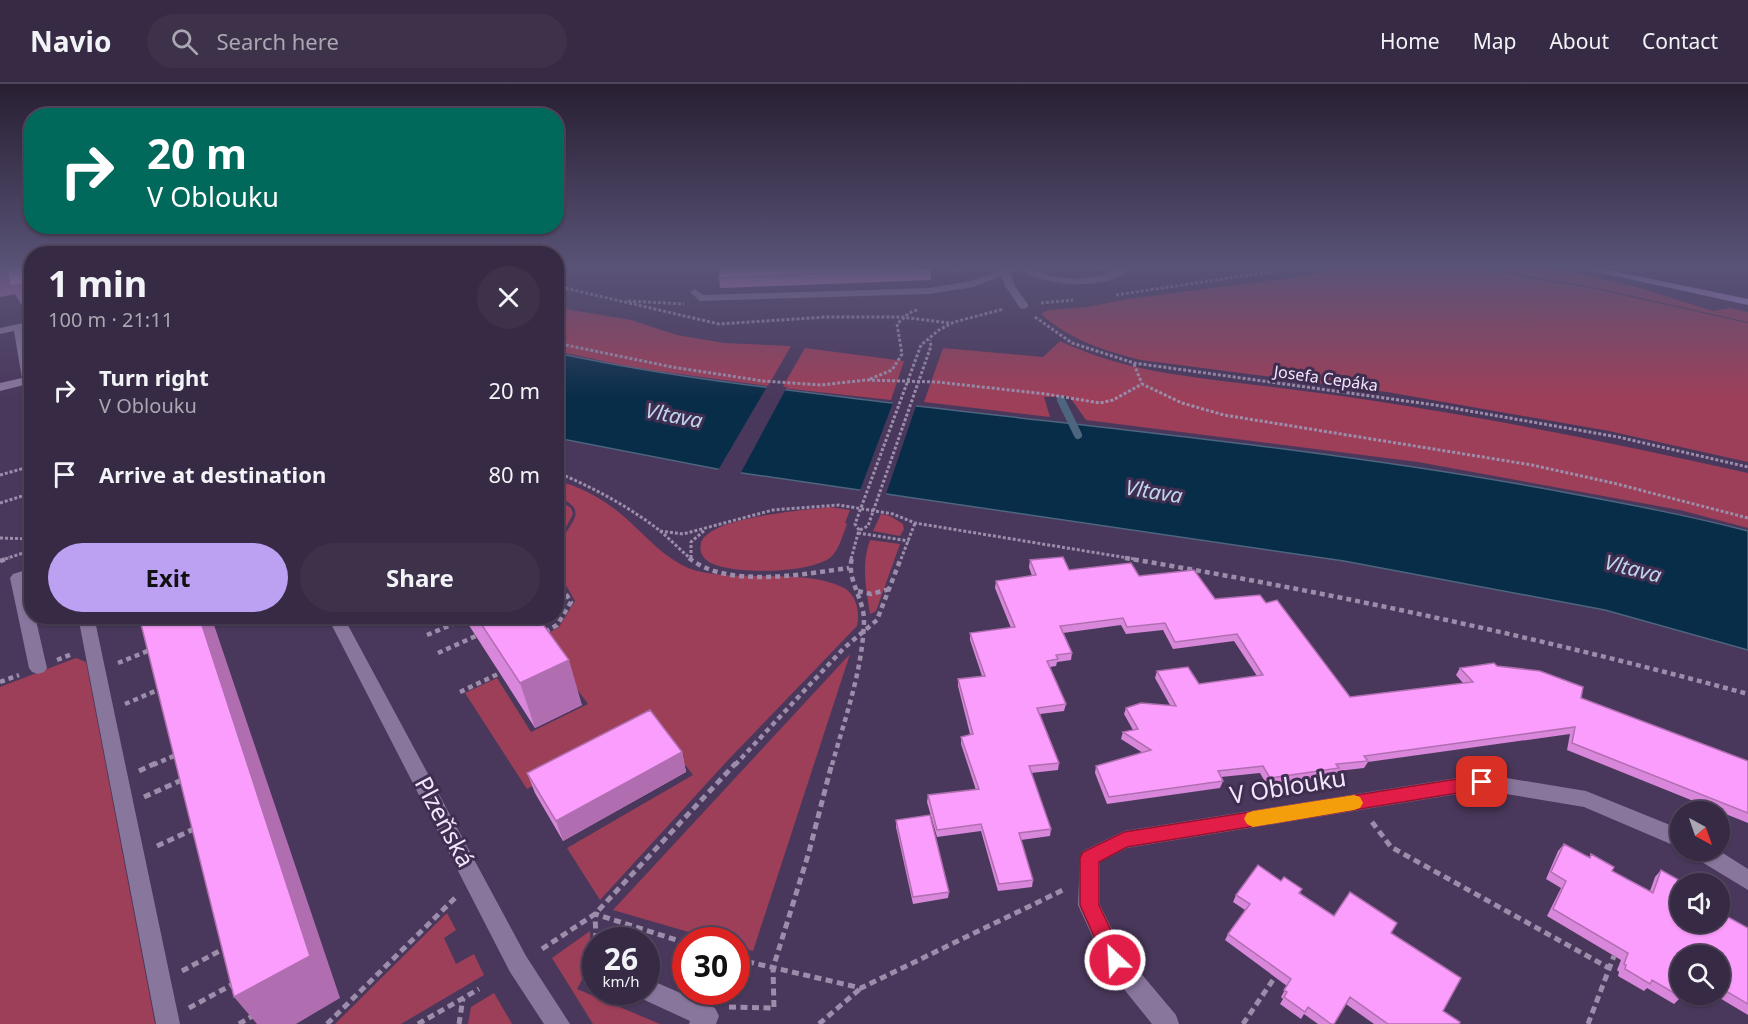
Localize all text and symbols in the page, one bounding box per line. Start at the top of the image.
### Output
search box [147,14,567,68]
text: Navio [30,22,111,60]
icon: search [168,25,201,58]
text: Search here [216,26,339,56]
text: Home [1380,27,1440,55]
text: Map [1473,27,1516,55]
text: About [1549,27,1609,55]
text: Contact [1642,27,1718,55]
text: 20 m [147,124,247,181]
icon: right [48,132,126,210]
text: V Oblouku [147,178,279,215]
text: 1 min [48,259,147,308]
button: close [477,266,540,329]
text: 100 m · 21:11 [48,306,173,333]
street label: Josefa Cepáka [1271,360,1379,396]
text: Turn right [99,362,209,392]
icon: right [48,374,81,407]
text: 20 m [489,375,540,405]
text: V Oblouku [99,392,197,419]
water label: Vltava [643,396,705,434]
icon: arrive [48,458,81,491]
text: Arrive at destination [99,459,326,489]
text: 80 m [489,459,540,489]
water label: Vltava [1123,473,1185,509]
button: Exit [48,543,288,612]
button: Share [300,543,540,612]
water label: Vltava [1602,547,1665,589]
pin [1456,756,1507,807]
street label: V Oblouku [1227,760,1348,811]
icon: arrive [1465,765,1498,798]
street label: Plzeňská [408,770,483,872]
north arrow [1670,801,1730,861]
map controls [1670,801,1730,1005]
button: sound [1670,873,1730,933]
speed limit sign: 30 [672,927,750,1005]
position arrow [1083,928,1147,992]
text: 26 [604,938,638,979]
button: search [1670,945,1730,1005]
text: km/h [603,971,639,991]

